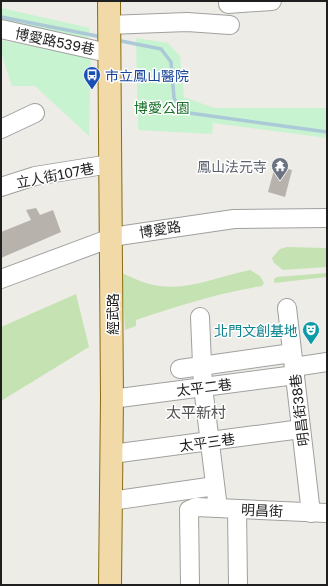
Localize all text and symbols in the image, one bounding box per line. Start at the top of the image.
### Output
street label: 博愛路539巷 [14,24,96,58]
bus stop icon: 市立鳳山醫院 [82,65,102,90]
place label: 市立鳳山醫院 [105,67,189,84]
park label: 博愛公園 [134,99,190,116]
temple icon: 鳳山法元寺 [270,156,290,181]
place label: 鳳山法元寺 [197,158,267,175]
street label: 立人街107巷 [15,159,95,191]
street label: 博愛路 [138,217,182,241]
street label: 經武路 [104,293,121,335]
theatre icon: 北門文創基地 [301,320,321,345]
place label: 北門文創基地 [214,322,298,339]
street label: 明昌街38巷 [286,373,312,447]
street label: 太平二巷 [175,375,233,399]
district label: 太平新村 [166,403,226,421]
street label: 太平三巷 [178,430,236,454]
street label: 明昌街 [241,500,283,520]

